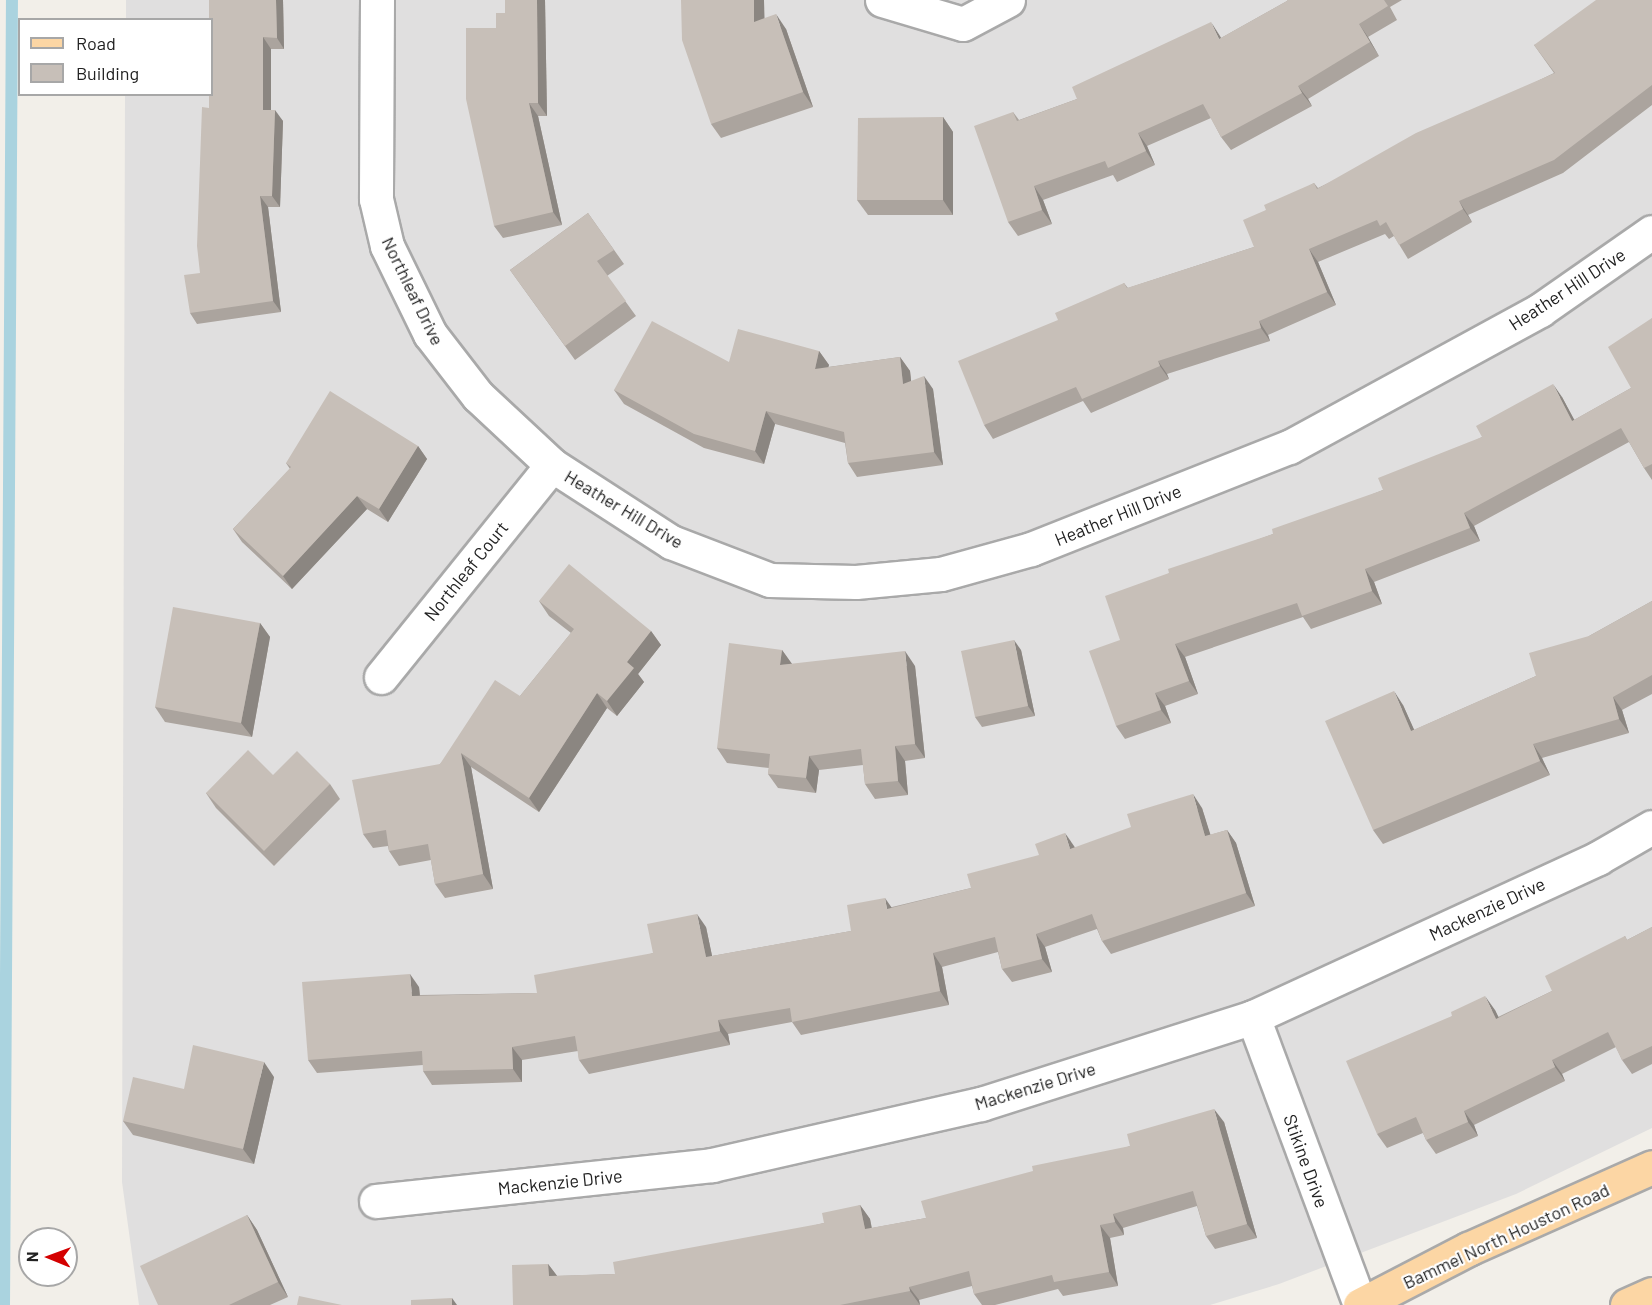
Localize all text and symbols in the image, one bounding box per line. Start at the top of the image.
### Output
legend [18,18,213,96]
text: Road [76,32,116,54]
text: Building [76,62,139,84]
street label: Northleaf Drive [377,233,449,349]
street label: Heather Hill Drive [1505,243,1629,335]
street label: Heather Hill Drive [561,465,687,553]
street label: Heather Hill Drive [1052,480,1184,550]
street label: Northleaf Court [419,517,513,625]
street label: Mackenzie Drive [1426,873,1548,945]
street label: Mackenzie Drive [972,1057,1098,1115]
street label: Stikine Drive [1279,1111,1333,1211]
street label: Mackenzie Drive [497,1165,623,1199]
street label: Bammel North Houston Road [1399,1179,1613,1293]
north arrow [18,1227,78,1287]
text: N [22,1251,41,1262]

